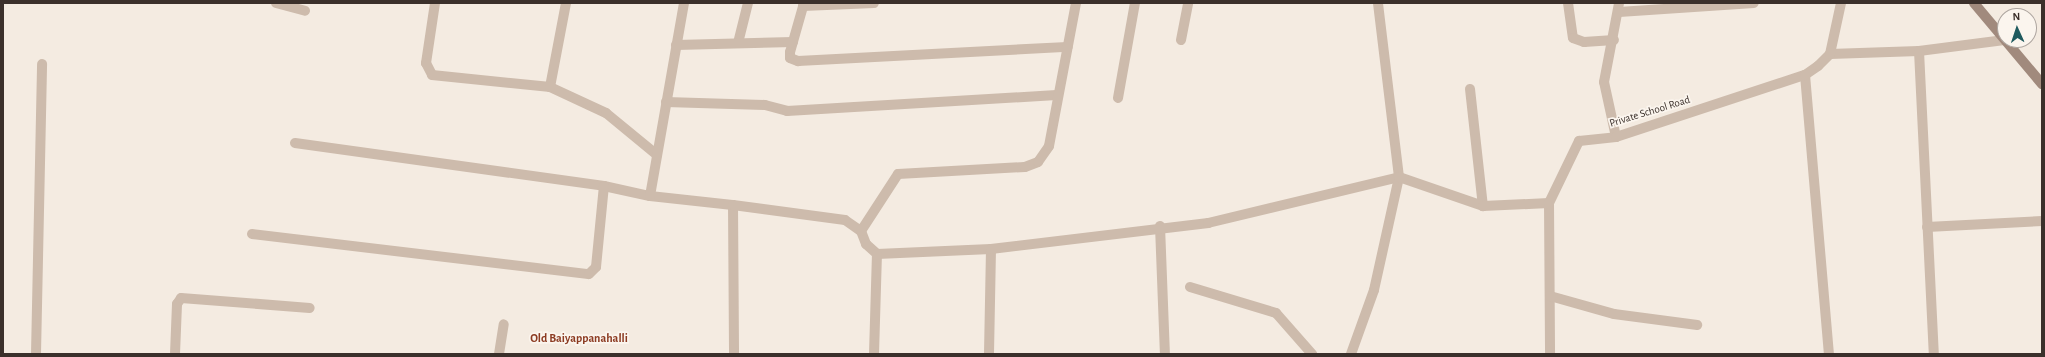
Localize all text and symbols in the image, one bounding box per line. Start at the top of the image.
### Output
north arrow [1997,8,2037,48]
text: N [2012,11,2021,22]
street label: Private School Road [1608,93,1692,131]
district label: Old Baiyappanahalli [530,332,628,346]

